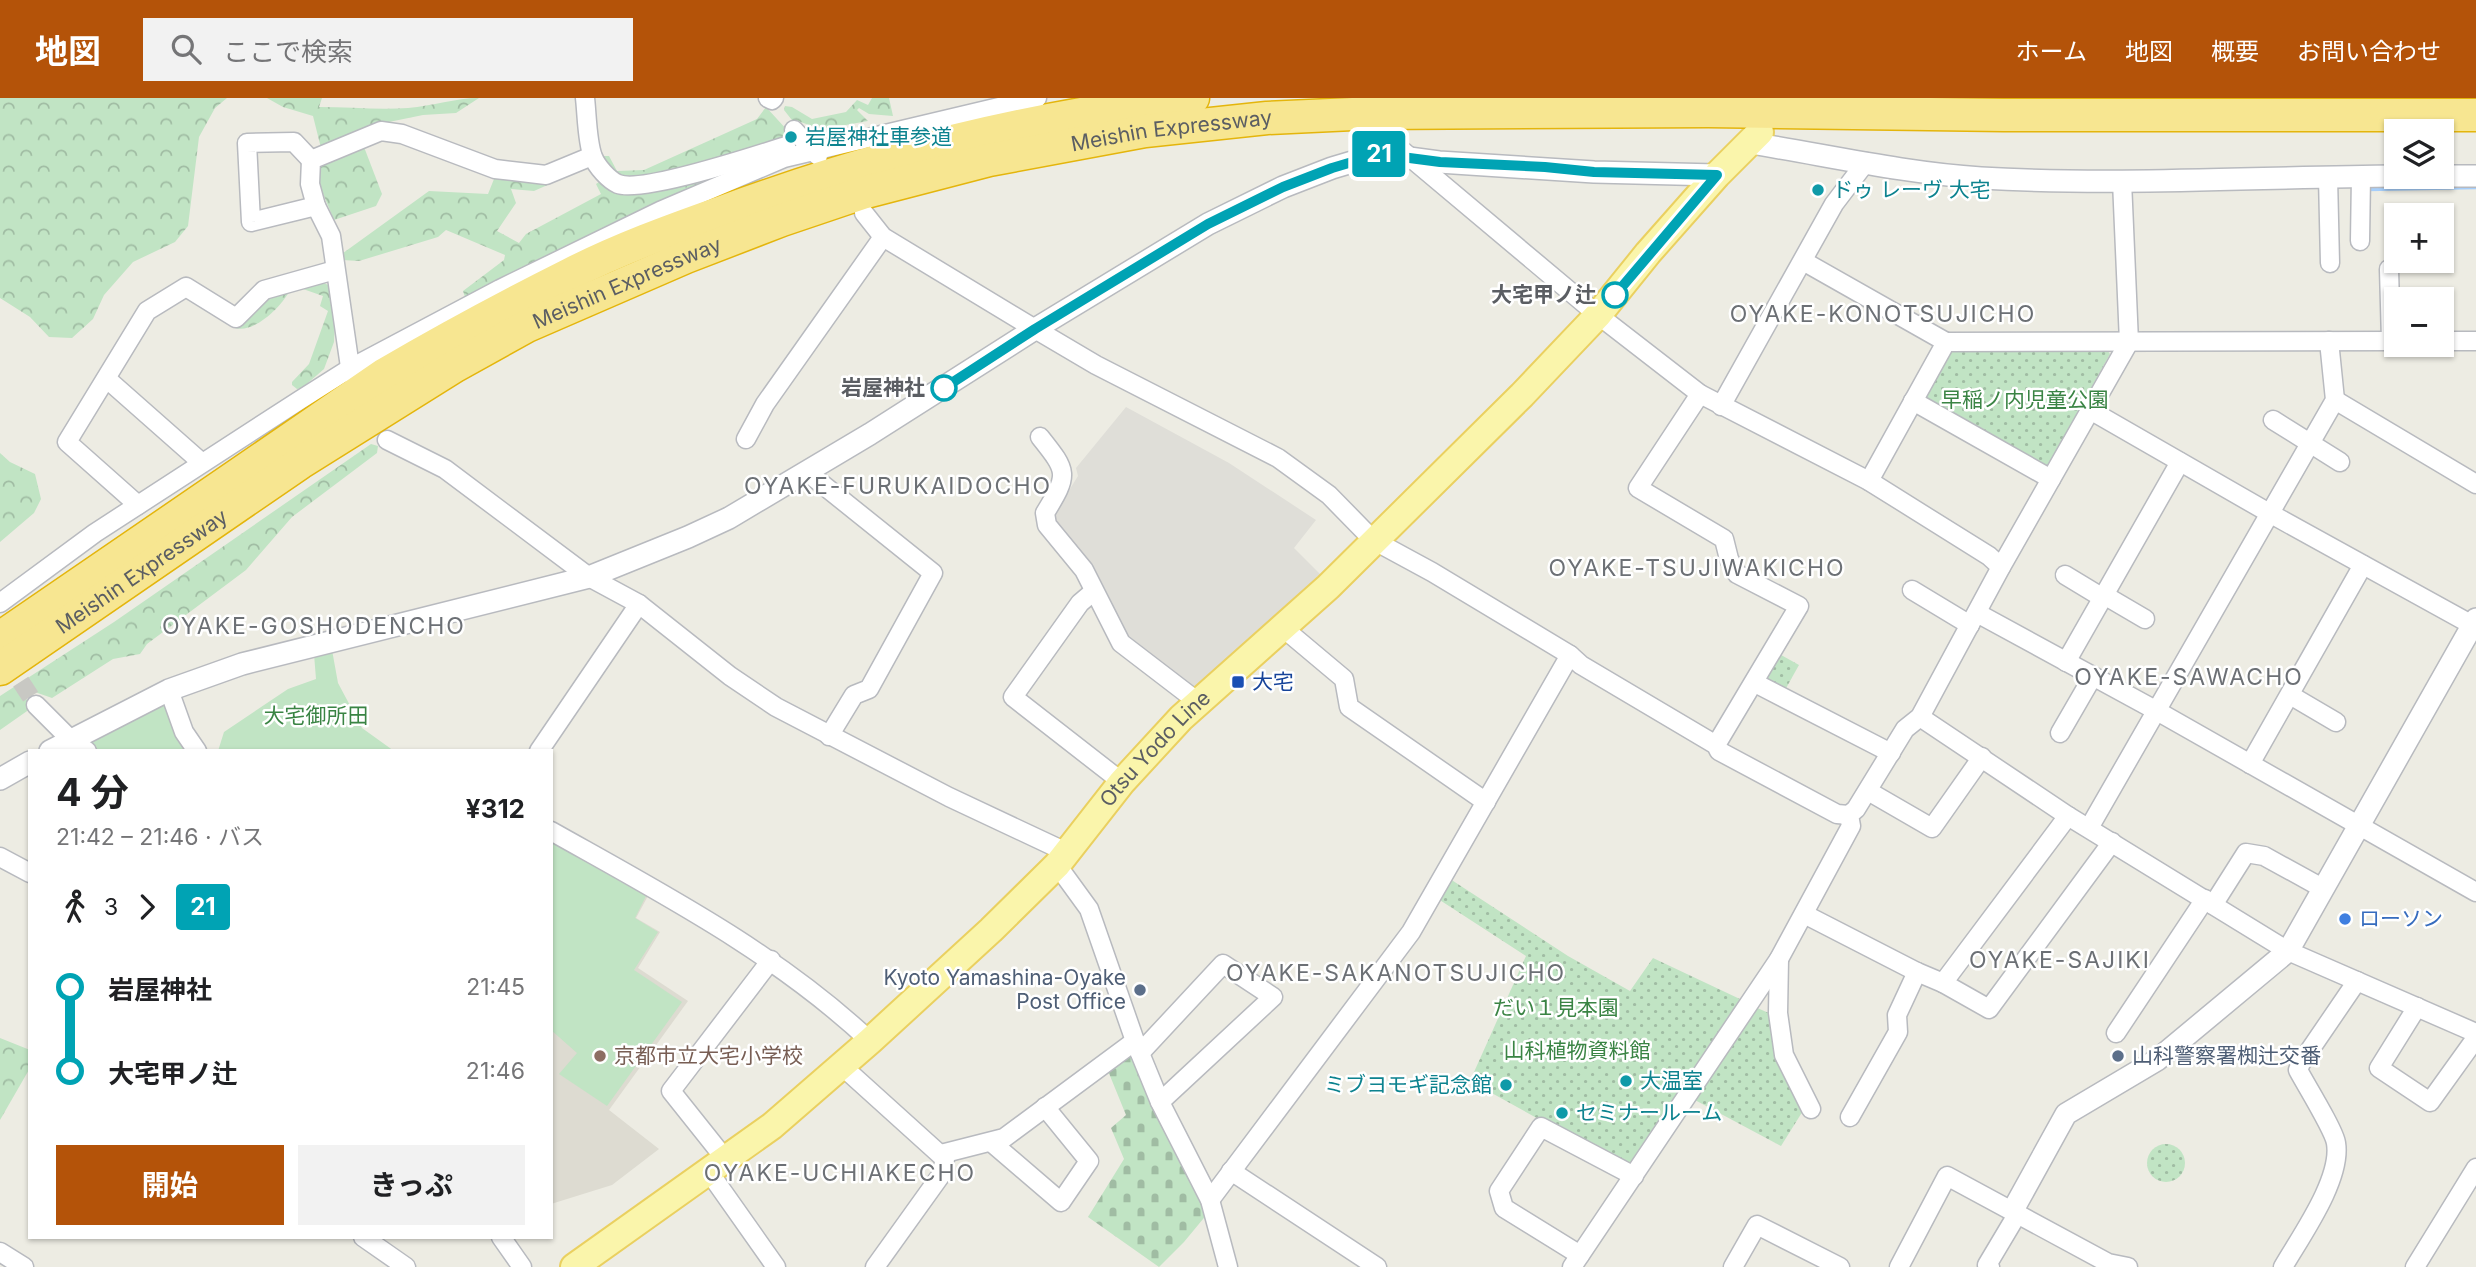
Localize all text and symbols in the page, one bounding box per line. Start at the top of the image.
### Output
search box [143,18,633,81]
icon: search [167,30,205,68]
text: 地図 [35,31,101,71]
text: ここで検索 [223,36,353,67]
text: ホーム [2016,37,2087,66]
text: 地図 [2125,37,2173,66]
text: 概要 [2211,37,2259,66]
text: お問い合わせ [2297,37,2441,66]
street label: Meishin Expressway [1069,105,1273,157]
map controls [2384,119,2454,357]
button: layers [2384,119,2454,189]
place label: 岩屋神社車参道 [805,124,952,149]
marker: 岩屋神社車参道 [783,129,799,145]
line badge: 21 [1348,131,1410,177]
text: 21 [1366,139,1392,168]
place label: ドゥ レーヴ 大宅 [1832,177,1991,202]
marker: ドゥ レーヴ 大宅 [1810,182,1826,198]
button: + [2384,203,2454,273]
street label: Meishin Expressway [529,232,725,334]
place label: 大宅甲ノ辻 [1491,282,1596,307]
marker: 大宅甲ノ辻 [1602,282,1628,308]
button: − [2384,287,2454,357]
district label: OYAKE-KONOTSUJICHO [1730,300,2036,328]
place label: 岩屋神社 [841,375,925,400]
marker: 岩屋神社 [931,375,957,401]
park label: 早稲ノ内児童公園 [1941,387,2109,412]
district label: OYAKE-FURUKAIDOCHO [744,472,1052,500]
street label: Meishin Expressway [51,503,232,639]
district label: OYAKE-TSUJIWAKICHO [1548,554,1846,582]
district label: OYAKE-GOSHODENCHO [162,612,466,640]
district label: OYAKE-SAWACHO [2074,663,2304,691]
place label: 大宅 [1252,669,1294,694]
marker: 大宅 [1230,674,1246,690]
street label: Otsu Yodo Line [1094,685,1215,812]
park label: 大宅御所田 [264,703,369,728]
text: 4 分 [56,769,129,815]
text: ¥312 [466,793,525,824]
text: 21:42 – 21:46 · バス [56,823,264,851]
icon: walk [56,888,94,926]
icon: forward [128,888,166,926]
text: 21 [190,892,216,921]
text: 3 [104,893,118,921]
place label: ローソン [2359,906,2443,931]
marker: ローソン [2337,911,2353,927]
district label: OYAKE-SAJIKI [1969,946,2151,974]
district label: OYAKE-SAKANOTSUJICHO [1226,959,1566,987]
place label: Kyoto Yamashina-Oyake Post Office [884,965,1126,1014]
text: 21:45 [466,973,525,1001]
text: 岩屋神社 [108,974,212,1005]
marker: Kyoto Yamashina-Oyake Post Office [1132,982,1148,998]
park label: だい１見本園 [1493,995,1619,1020]
park label: 山科植物資料館 [1504,1038,1651,1063]
place label: 京都市立大宅小学校 [614,1043,803,1068]
place label: 山科警察署椥辻交番 [2132,1043,2321,1068]
marker: 京都市立大宅小学校 [592,1048,608,1064]
marker: 山科警察署椥辻交番 [2110,1048,2126,1064]
text: 21:46 [466,1057,525,1085]
text: 大宅甲ノ辻 [108,1058,238,1089]
place label: 大温室 [1640,1068,1703,1093]
place label: ミブヨモギ記念館 [1324,1072,1492,1097]
marker: 大温室 [1618,1073,1634,1089]
marker: ミブヨモギ記念館 [1498,1077,1514,1093]
place label: セミナールーム [1576,1100,1722,1125]
marker: セミナールーム [1554,1105,1570,1121]
button: 開始 [56,1145,284,1225]
button: きっぷ [298,1145,525,1225]
district label: OYAKE-UCHIAKECHO [704,1159,976,1187]

